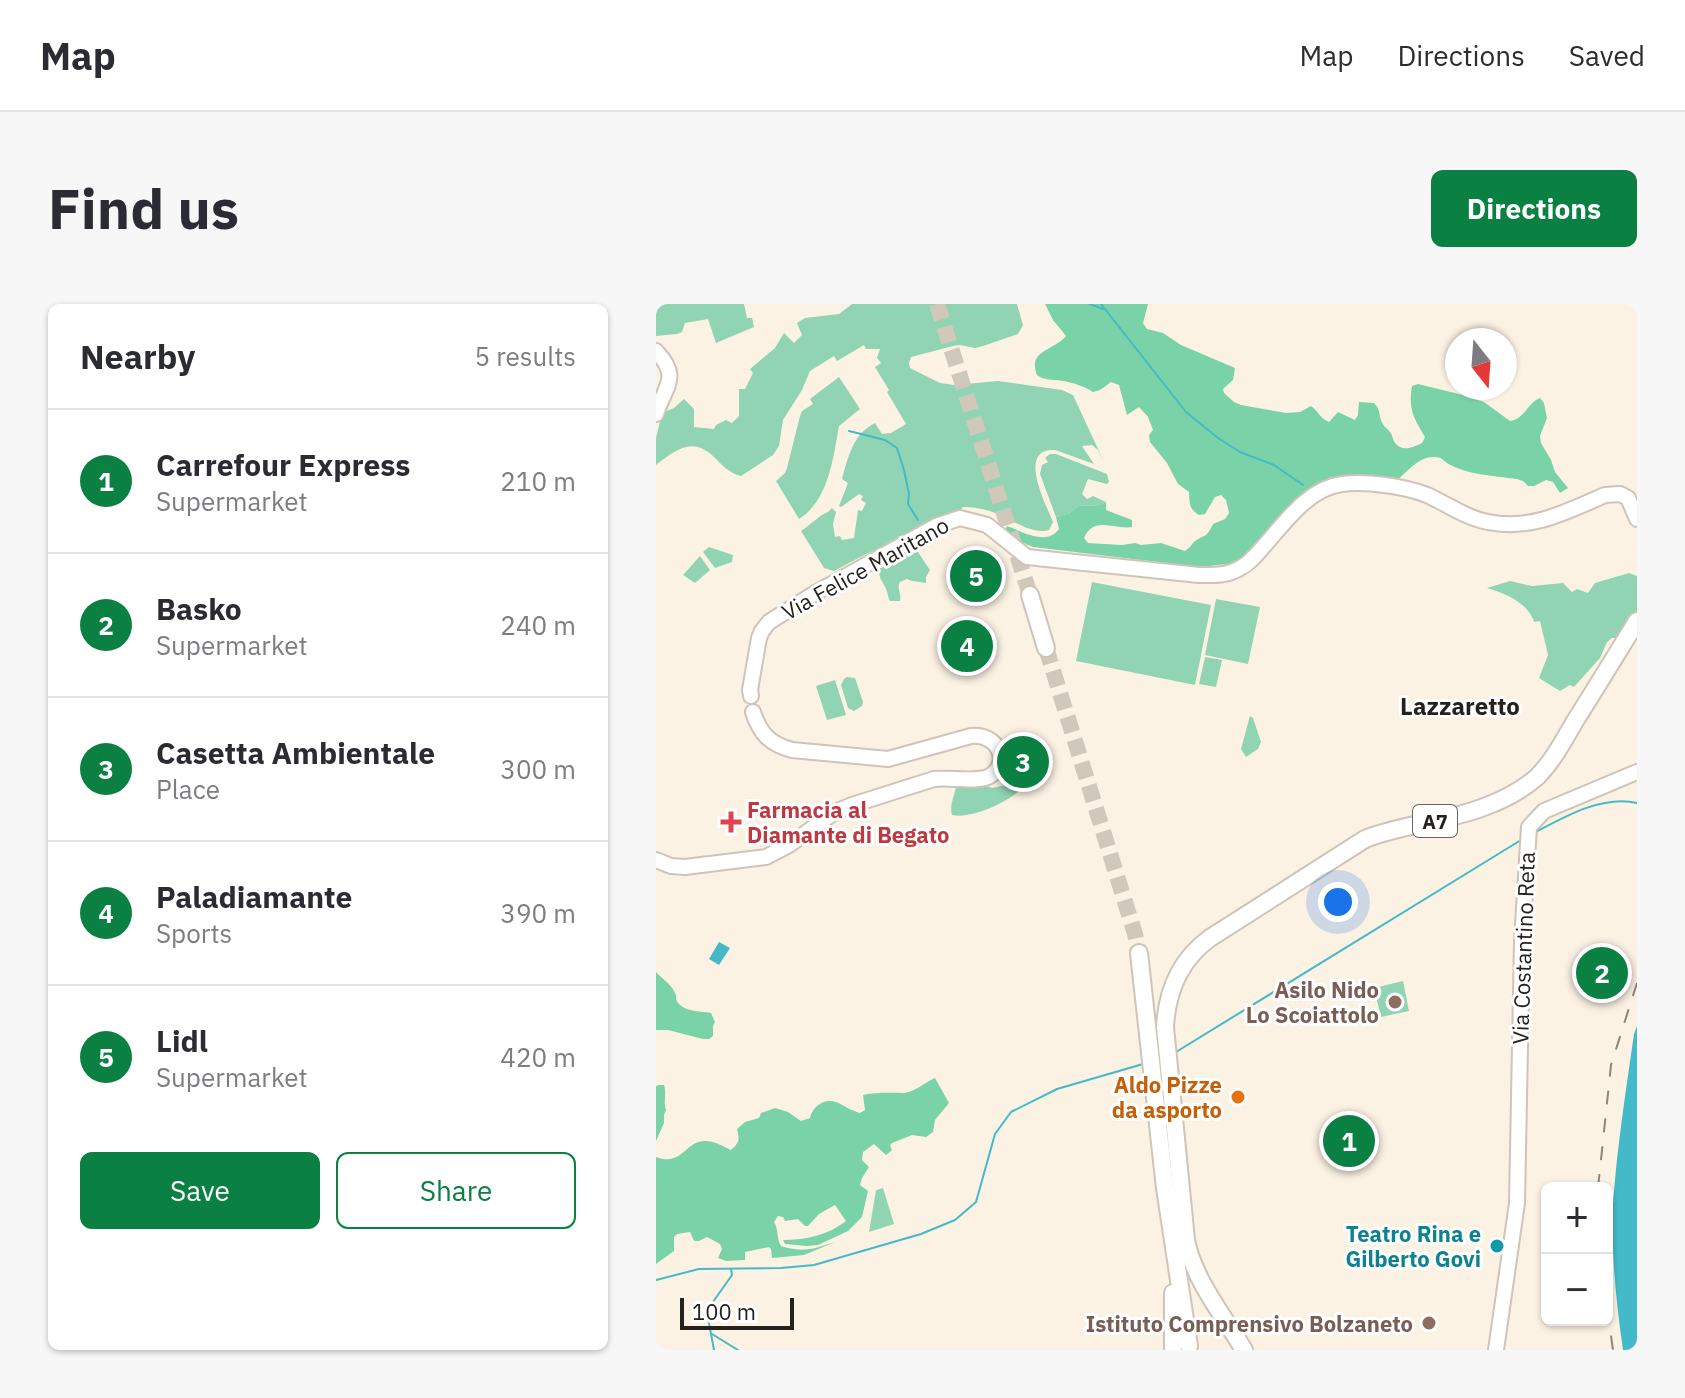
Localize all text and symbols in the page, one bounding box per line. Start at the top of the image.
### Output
text: Map [40,31,116,80]
text: Map [1299,37,1353,74]
text: Directions [1397,37,1525,74]
text: Saved [1569,37,1645,74]
button: Directions [1431,170,1637,247]
text: Find us [48,172,239,244]
north arrow [1445,328,1517,400]
text: Nearby [80,334,195,378]
text: 5 results [474,339,576,373]
text: Carrefour Express [156,445,410,484]
text: 1 [98,464,114,498]
text: 210 m [500,464,576,498]
text: Supermarket [156,484,308,518]
street label: Via Felice Maritano [776,510,954,626]
pin: 5 [950,546,1002,606]
text: Basko [156,589,242,628]
text: 2 [98,608,114,642]
text: 240 m [500,608,576,642]
pin: 4 [941,616,993,676]
text: Supermarket [156,628,308,662]
district label: Lazzaretto [1400,690,1520,722]
pin: 3 [997,732,1049,792]
text: Casetta Ambientale [156,733,435,772]
text: 3 [98,752,114,786]
text: 300 m [500,752,576,786]
text: Place [156,772,220,806]
place label: Farmacia al Diamante di Begato [747,795,949,849]
road number: A7 [1413,805,1457,837]
marker: Farmacia al Diamante di Begato [722,813,740,831]
street label: Via Costantino Reta [1505,851,1541,1045]
text: Paladiamante [156,877,352,916]
your location [1318,882,1358,922]
text: 4 [98,896,114,930]
text: 390 m [500,896,576,930]
text: Sports [156,916,232,950]
pin: 2 [1576,943,1628,1003]
place label: Asilo Nido Lo Scoiattolo [1246,975,1379,1029]
marker: Asilo Nido Lo Scoiattolo [1386,993,1404,1011]
text: Lidl [156,1021,208,1060]
text: 5 [98,1040,114,1074]
text: 420 m [500,1040,576,1074]
text: Supermarket [156,1060,308,1094]
place label: Aldo Pizze da asporto [1112,1070,1222,1124]
marker: Aldo Pizze da asporto [1229,1088,1247,1106]
pin: 1 [1323,1111,1375,1171]
button: Save [80,1152,320,1229]
button: Share [336,1152,576,1229]
map controls [1541,1182,1613,1326]
button: + [1541,1182,1613,1254]
place label: Teatro Rina e Gilberto Govi [1345,1219,1481,1273]
marker: Teatro Rina e Gilberto Govi [1488,1237,1506,1255]
button: − [1541,1254,1613,1326]
scale bar [680,1294,794,1330]
text: 100 m [692,1297,756,1326]
place label: Istituto Comprensivo Bolzaneto [1086,1309,1413,1338]
marker: Istituto Comprensivo Bolzaneto [1420,1314,1438,1332]

